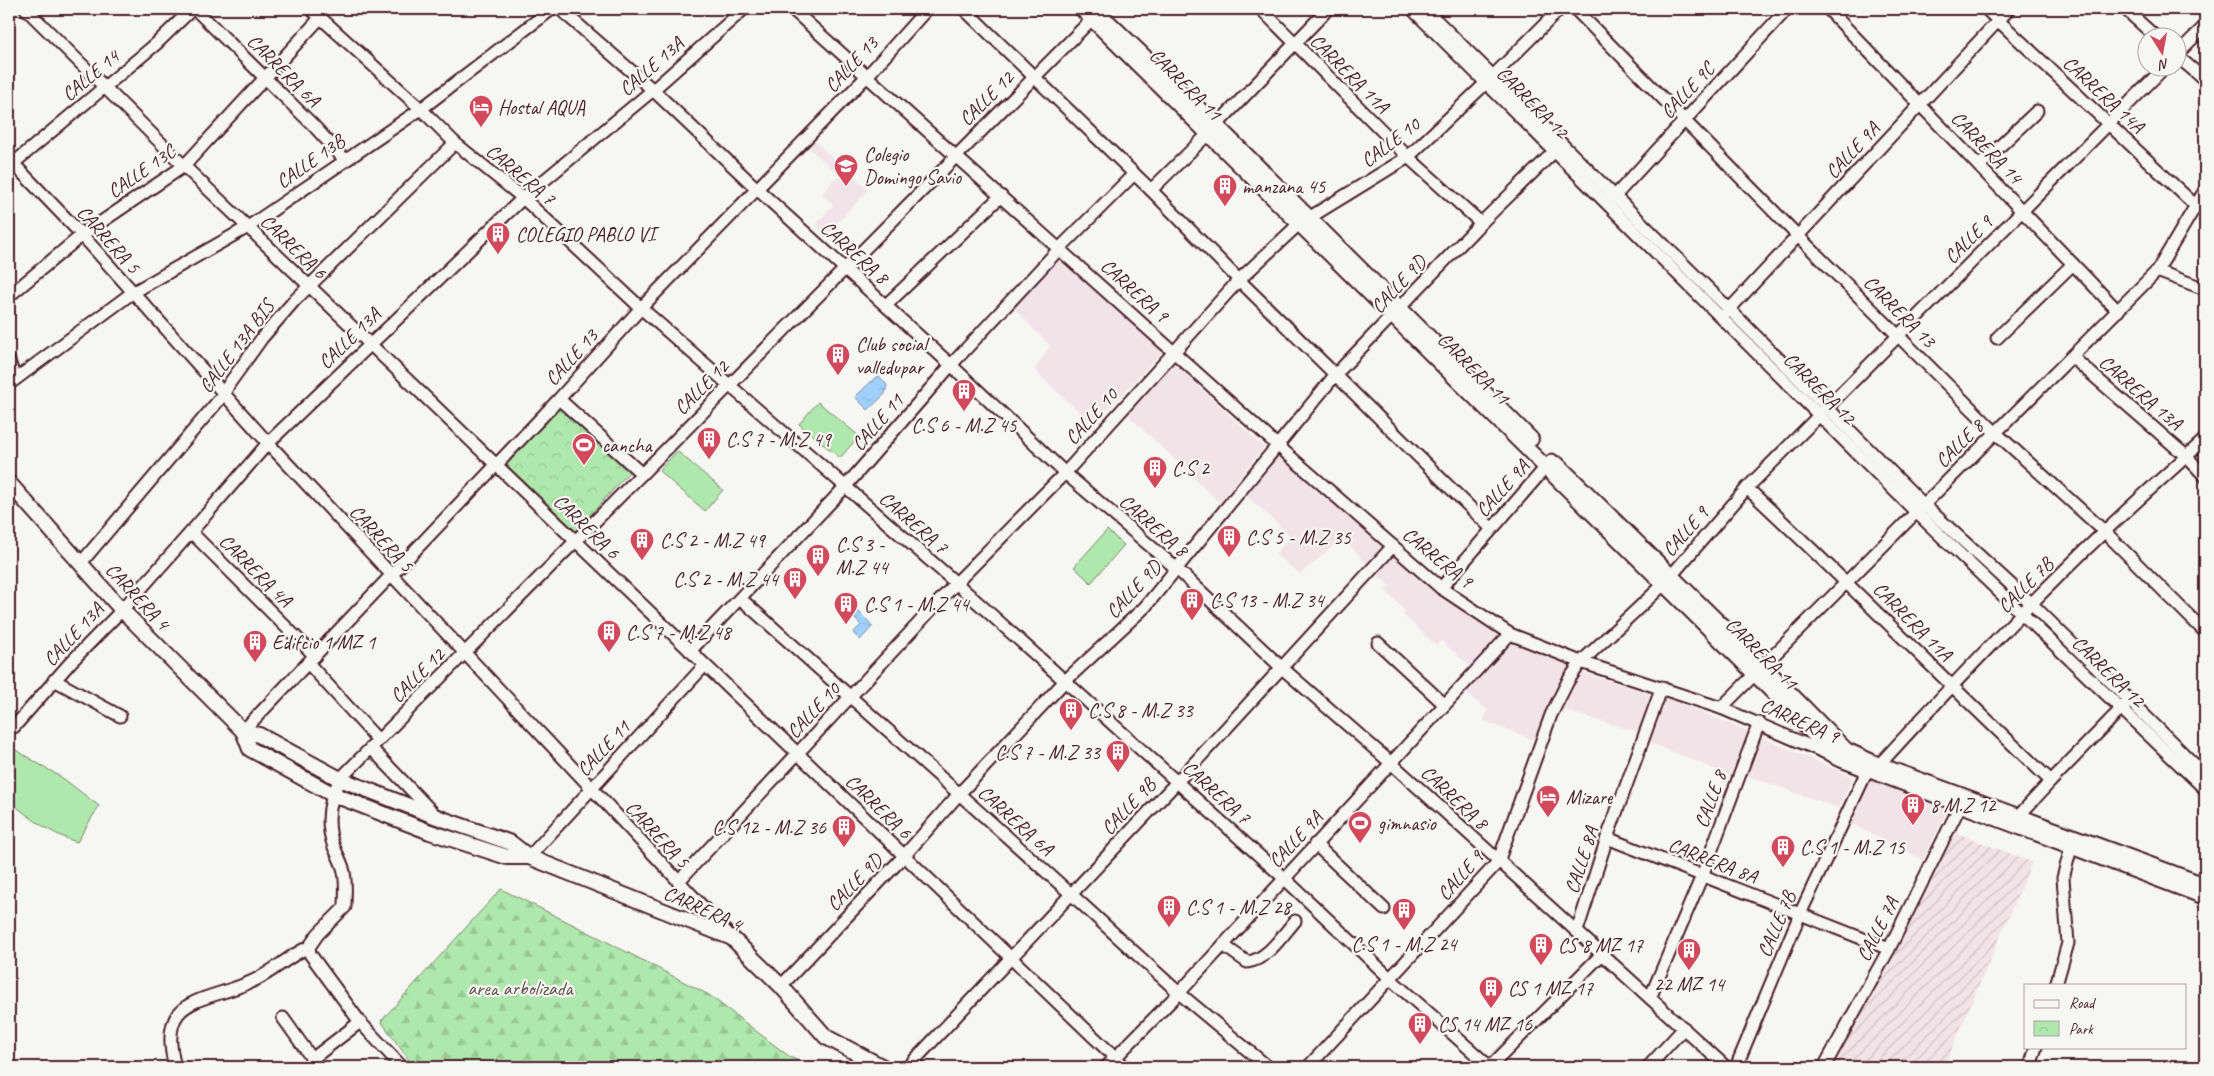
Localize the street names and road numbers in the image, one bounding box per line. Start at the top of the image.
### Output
street label: CARRERA 11A [1305,28,1395,119]
street label: CARRERA 6A [242,29,326,113]
street label: CALLE 13 [819,30,885,98]
street label: CALLE 13A [614,31,690,101]
street label: CALLE 14 [56,43,126,107]
street label: CARRERA 11 [1144,43,1228,126]
street label: CARRERA 14A [2058,50,2150,139]
street label: CALLE 9C [1655,55,1721,124]
street label: CARRERA 12 [1491,61,1575,145]
street label: CALLE 12 [954,64,1020,131]
street label: CARRERA 14 [1946,106,2029,191]
street label: CALLE 10 [1356,111,1426,173]
street label: CALLE 9A [1820,116,1886,184]
street label: CALLE 13B [271,128,351,194]
street label: CALLE 13C [103,138,182,204]
street label: CARRERA 7 [481,138,561,211]
street label: CARRERA 5 [72,200,146,279]
street label: CARRERA 6 [255,208,333,285]
street label: CALLE 9 [1939,208,1999,269]
street label: CARRERA 8 [815,215,895,291]
street label: CALLE 9D [1365,249,1432,318]
street label: CARRERA 9 [1095,253,1175,329]
street label: CARRERA 13 [1858,270,1942,354]
street label: CALLE 13A BIS [193,293,281,398]
street label: CALLE 13A [313,302,387,374]
street label: CALLE 13 [539,322,605,391]
street label: CARRERA 11 [1432,327,1516,410]
street label: CARRERA 12 [1778,347,1862,431]
street label: CARRERA 13A [2094,349,2188,436]
street label: CALLE 12 [669,353,735,420]
street label: CALLE 10 [1059,381,1125,450]
street label: CALLE 11 [846,388,910,456]
street label: CALLE 8 [1930,412,1990,473]
street label: CALLE 9A [1470,454,1535,522]
street label: CARRERA 7 [874,486,954,560]
street label: CARRERA 6 [548,488,626,565]
street label: CARRERA 8 [1114,489,1195,563]
street label: CARRERA 5 [344,499,420,578]
street label: CALLE 9 [1657,500,1715,562]
street label: CARRERA 9 [1397,521,1479,595]
street label: CARRERA 4A [214,529,298,613]
street label: CALLE 7B [1992,551,2060,619]
street label: CALLE 9D [1100,554,1167,623]
street label: CARRERA 4 [100,557,177,637]
street label: CARRERA 11A [1868,576,1958,667]
street label: CALLE 13A [38,597,110,671]
street label: CARRERA 11 [1720,612,1804,695]
street label: CARRERA 12 [2067,630,2152,714]
street label: CALLE 12 [385,641,451,708]
street label: CALLE 10 [781,676,847,744]
street label: CARRERA 9 [1757,692,1845,750]
street label: CALLE 11 [571,714,636,782]
street label: CARRERA 7 [1177,755,1257,830]
street label: CARRERA 8 [1416,760,1495,836]
street label: CALLE 8 [1689,766,1733,831]
street label: CARRERA 6 [840,768,918,845]
street label: CALLE 9B [1096,771,1162,840]
street label: CARRERA 6A [973,780,1059,861]
street label: CARRERA 5 [620,795,696,874]
street label: CALLE 9A [1263,805,1329,873]
street label: CALLE 8A [1559,823,1604,897]
street label: CARRERA 8A [1665,832,1762,889]
street label: CALLE 9 [1432,844,1490,906]
street label: CALLE 9D [821,847,889,916]
street label: CARRERA 4 [660,880,748,938]
street label: CALLE 7B [1751,886,1802,961]
street label: CALLE 7A [1851,892,1905,965]

